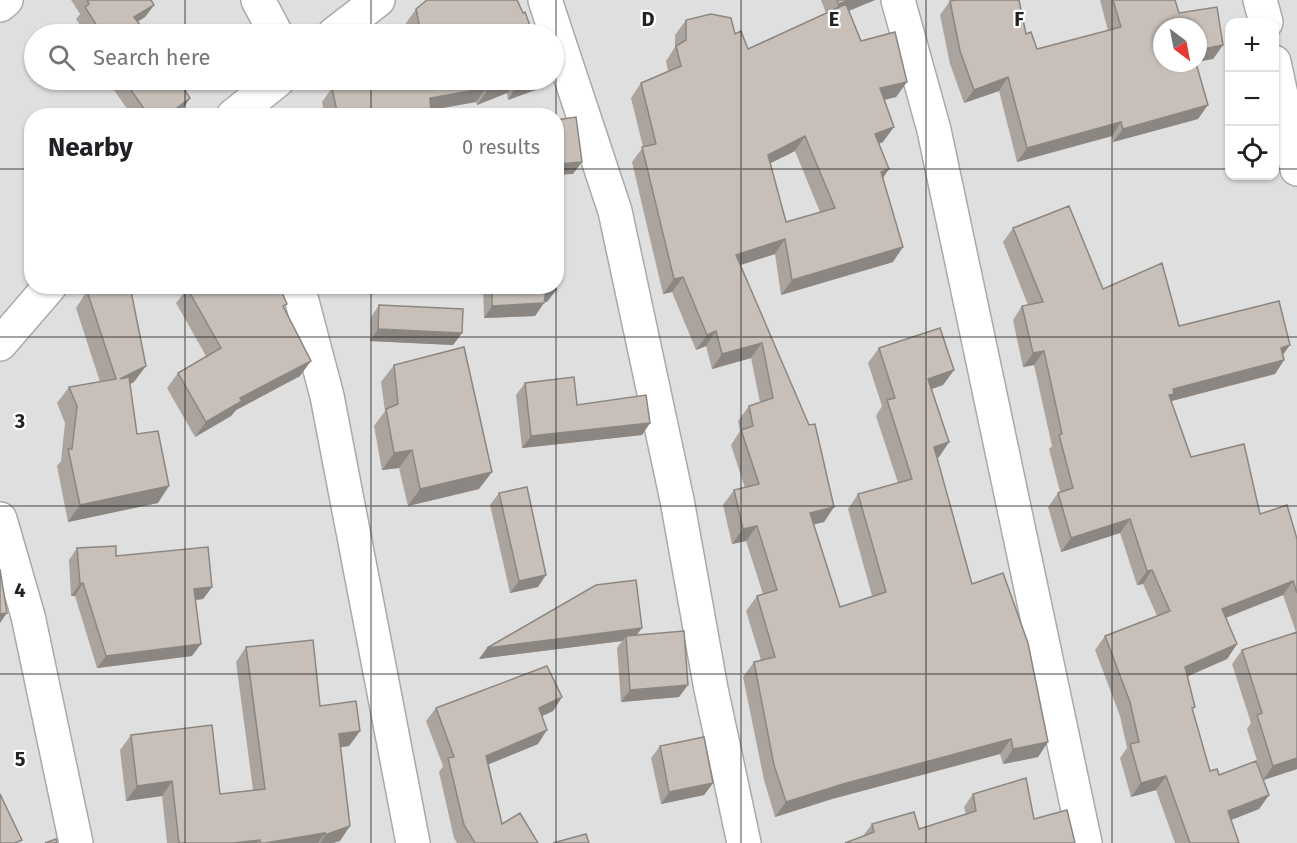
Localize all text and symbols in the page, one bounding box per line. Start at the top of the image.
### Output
text: D [641,7,655,31]
text: E [829,7,839,31]
text: F [1014,7,1024,31]
north arrow [1153,18,1207,72]
map controls [1225,18,1279,180]
button: + [1225,18,1279,72]
search box [24,24,564,90]
icon: search [45,41,78,74]
text: Search here [93,44,211,71]
button: − [1225,72,1279,126]
button: locate [1225,126,1279,180]
text: Nearby [48,132,133,163]
text: 0 results [462,135,540,159]
text: 3 [14,409,25,433]
text: 4 [14,578,26,602]
text: 5 [15,747,26,771]

